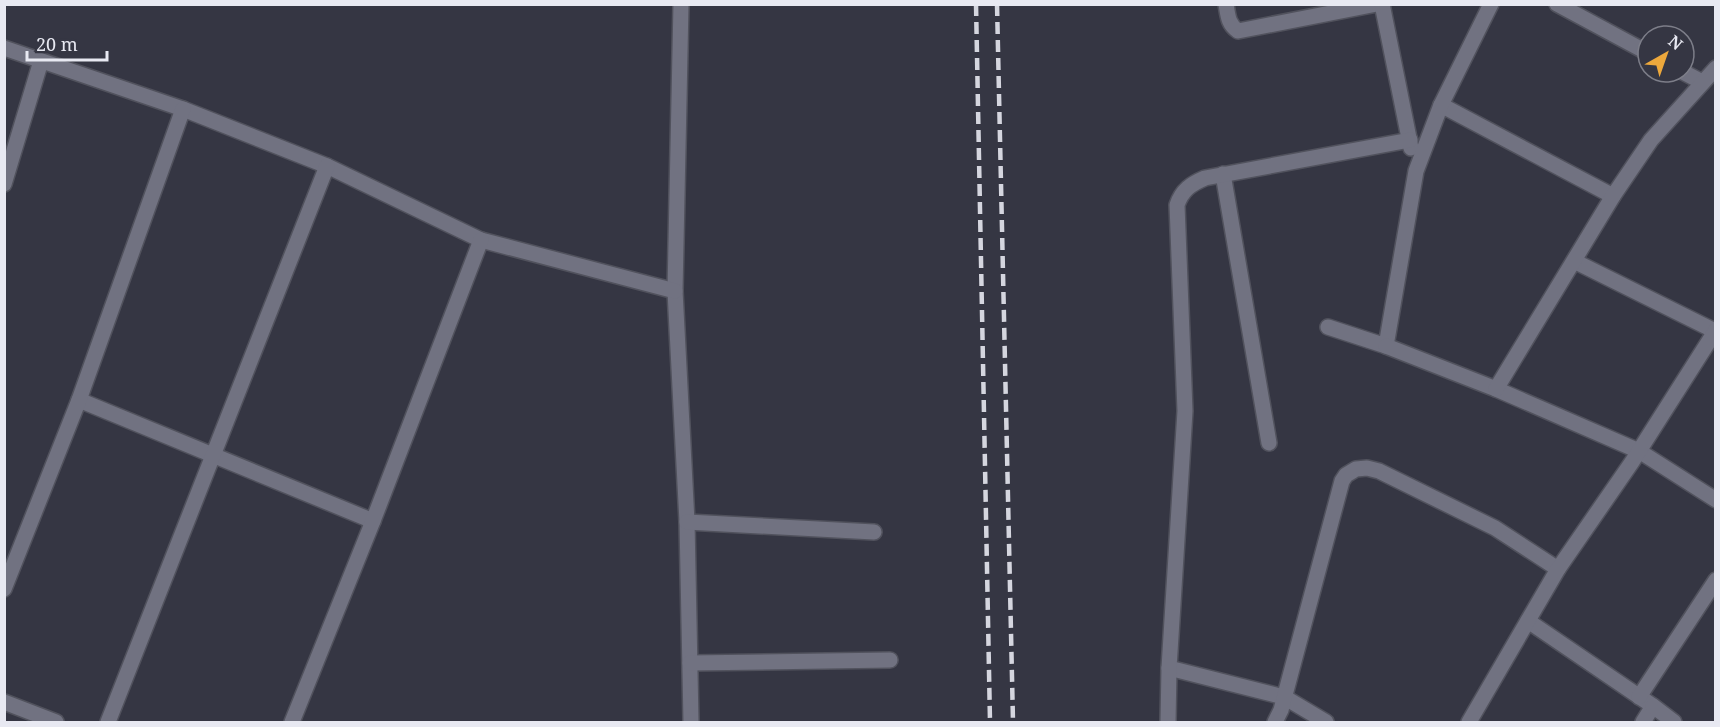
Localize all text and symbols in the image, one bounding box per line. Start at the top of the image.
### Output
scale bar [27,24,106,62]
north arrow [1636,24,1696,84]
text: N [1664,30,1688,55]
text: 20 m [36,32,78,56]

